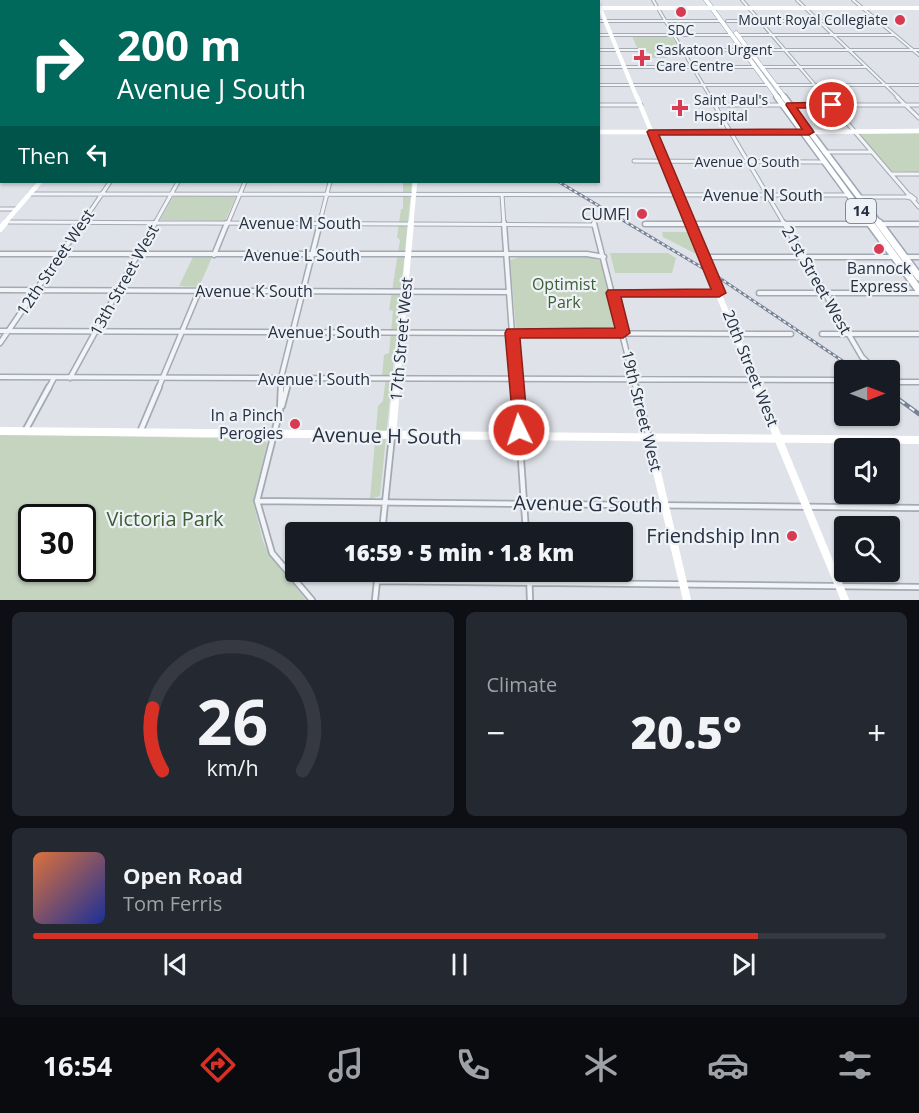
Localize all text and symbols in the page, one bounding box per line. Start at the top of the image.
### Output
marker: SDC [674,5,688,19]
place label: Mount Royal Collegiate [738,10,888,29]
marker: Mount Royal Collegiate [893,13,907,27]
text: 200 m [117,16,241,73]
place label: SDC [668,20,695,39]
icon: right [18,24,96,102]
place label: Saskatoon Urgent Care Centre [656,40,772,75]
marker: Saskatoon Urgent Care Centre [633,49,651,67]
text: Avenue J South [117,70,306,107]
pin [806,79,857,130]
icon: arrive [815,88,848,121]
place label: Saint Paul's Hospital [694,90,769,125]
marker: Saint Paul's Hospital [671,99,689,117]
icon: left [81,138,114,171]
text: Then [18,140,69,170]
street label: Avenue O South [694,152,800,171]
street label: Avenue N South [703,184,823,206]
road number: 14 [846,199,876,223]
place label: CUMFI [581,203,630,225]
street label: 12th Street West [11,204,99,320]
marker: CUMFI [635,207,649,221]
street label: Avenue M South [239,212,361,234]
street label: 13th Street West [84,220,164,340]
street label: 21st Street West [777,222,857,338]
marker: Bannock Express [872,242,886,256]
street label: Avenue L South [244,244,360,266]
place label: Bannock Express [847,257,912,297]
park label: Optimist Park [532,273,596,313]
street label: 17th Street West [385,276,417,402]
street label: Avenue K South [195,280,313,302]
street label: 20th Street West [718,306,785,430]
street label: Avenue J South [268,321,380,343]
street label: 19th Street West [616,348,668,474]
north arrow [834,360,900,426]
map controls [834,360,900,582]
street label: Avenue I South [258,368,370,390]
position arrow [487,398,551,462]
place label: In a Pinch Perogies [211,404,283,444]
marker: In a Pinch Perogies [288,417,302,431]
street label: Avenue H South [312,421,462,450]
button: sound [834,438,900,504]
street label: Avenue G South [513,489,663,518]
speed limit sign: 30 [18,504,96,582]
park label: Victoria Park [106,505,224,532]
button: search [834,516,900,582]
place label: Friendship Inn [646,522,780,549]
marker: Friendship Inn [785,529,799,543]
text: 16:59 · 5 min · 1.8 km [344,537,574,567]
text: Climate [487,671,557,698]
text: 26 [197,678,268,763]
text: 20.5° [631,701,742,762]
text: − [487,710,505,755]
text: + [867,710,886,755]
text: km/h [207,753,259,782]
text: Open Road [123,860,243,890]
text: Tom Ferris [123,890,222,917]
icon: previous [159,948,192,981]
icon: pause [443,948,476,981]
icon: next [727,948,760,981]
icon: directions [197,1044,239,1086]
icon: music [325,1044,367,1086]
icon: phone [452,1044,494,1086]
icon: climate [580,1044,622,1086]
icon: car [707,1044,749,1086]
icon: filters [834,1044,876,1086]
text: 16:54 [43,1047,112,1084]

